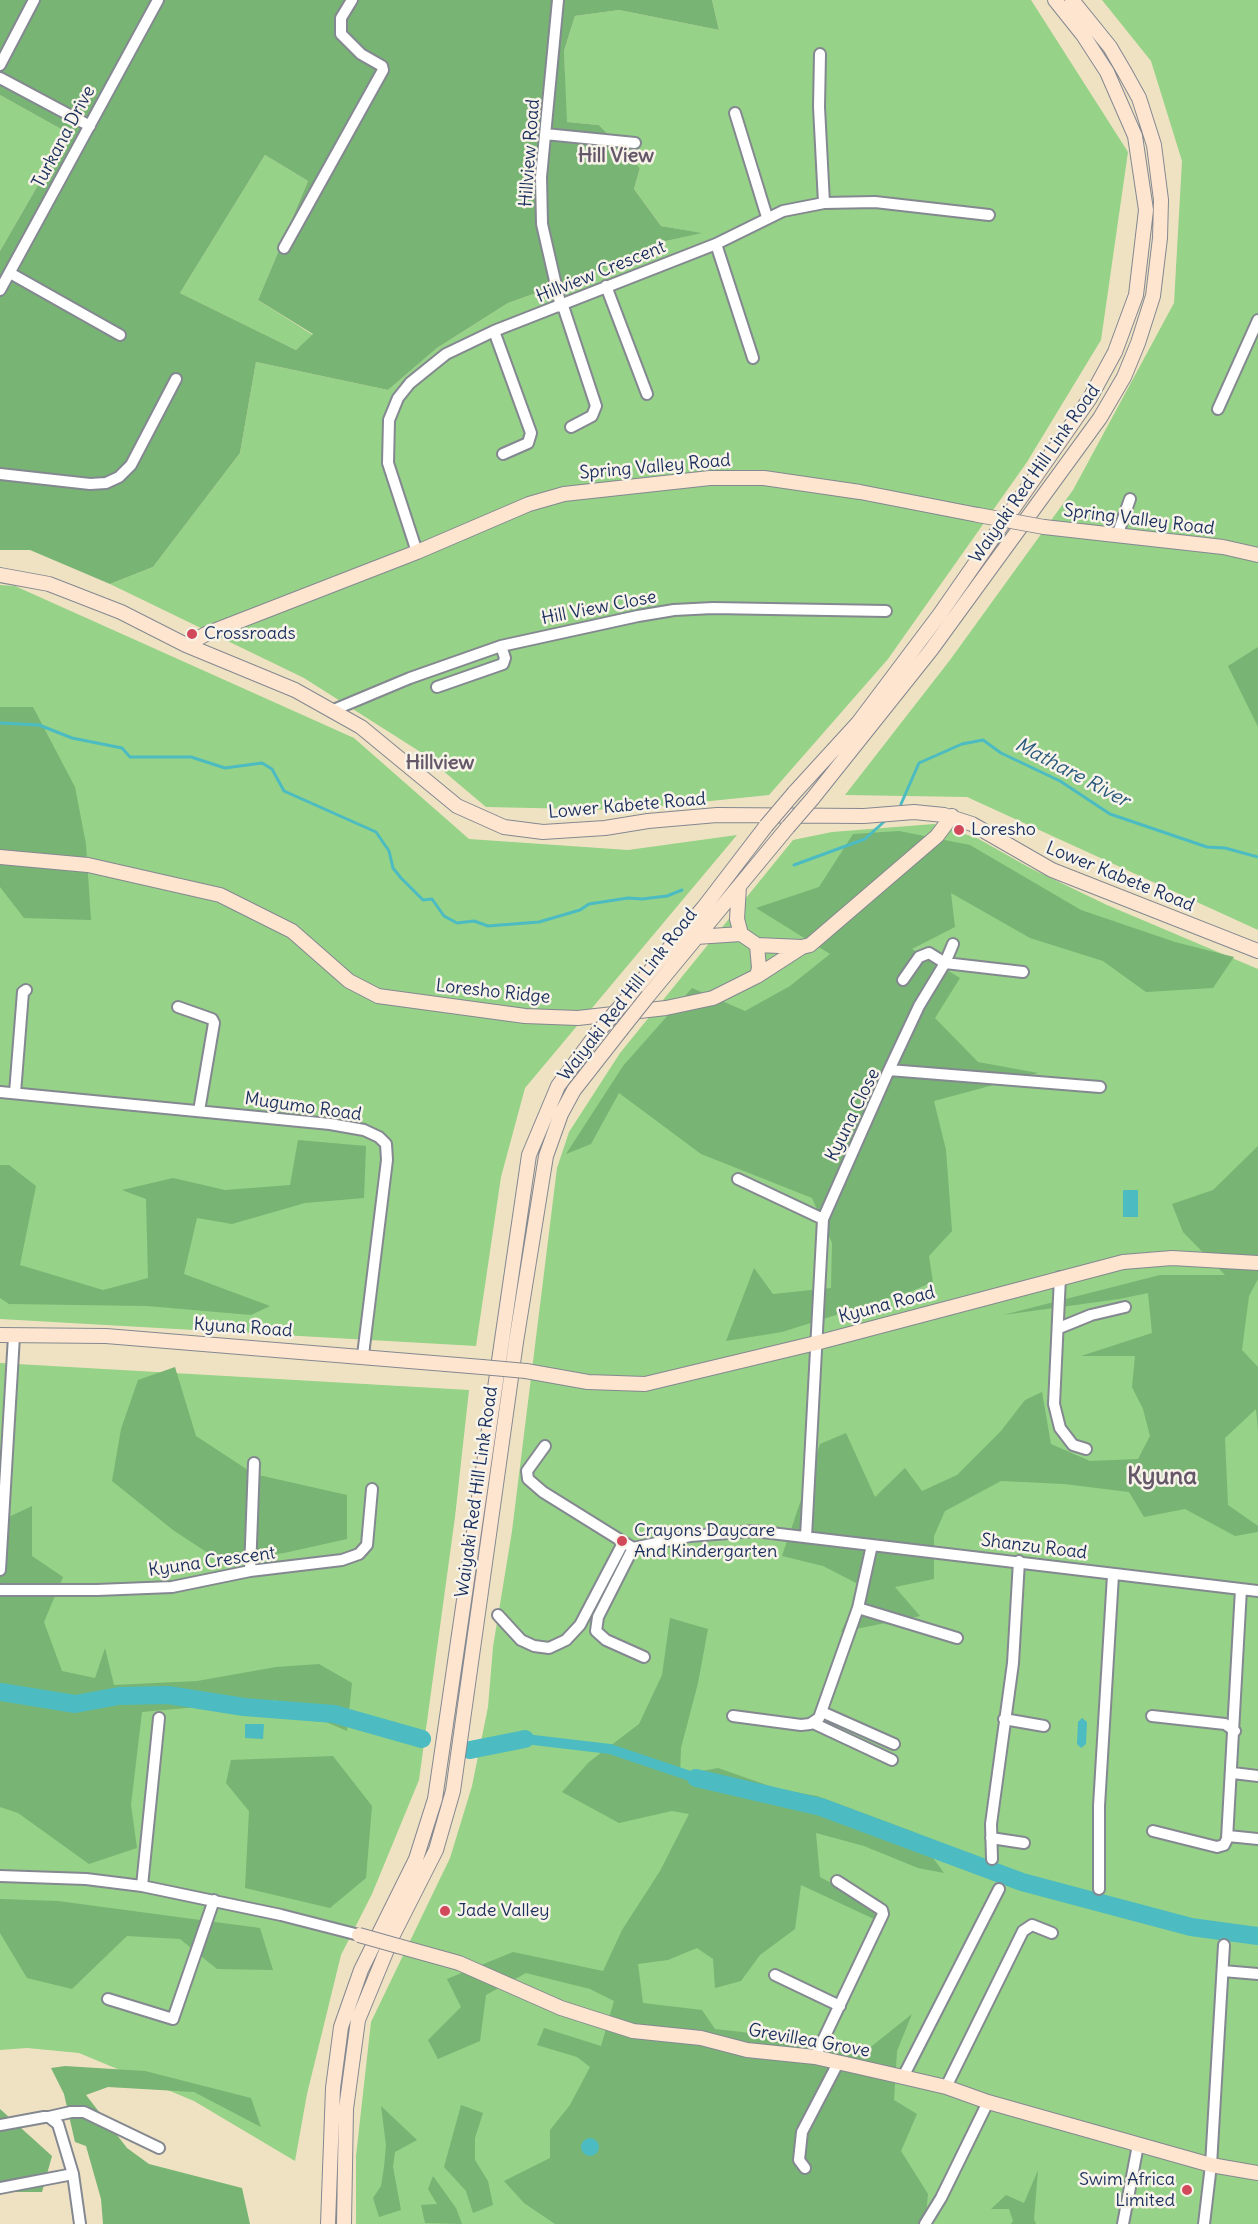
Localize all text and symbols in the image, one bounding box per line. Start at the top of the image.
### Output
street label: Turkana Drive [28,82,100,192]
street label: Hillview Road [515,98,545,208]
district label: Hill View [578,144,654,168]
street label: Hillview Crescent [533,236,669,308]
street label: Waiyaki Red Hill Link Road [965,381,1105,567]
street label: Spring Valley Road [579,450,731,484]
street label: Spring Valley Road [1062,500,1216,540]
street label: Hill View Close [540,586,658,630]
place label: Crossroads [204,623,296,645]
marker: Crossroads [185,627,199,641]
water label: Mathare River [1011,733,1133,813]
district label: Hillview [406,751,474,775]
street label: Lower Kabete Road [547,788,707,824]
place label: Loresho [971,819,1036,841]
marker: Loresho [952,823,966,837]
street label: Lower Kabete Road [1043,837,1197,917]
street label: Waiyaki Red Hill Link Road [554,904,702,1086]
street label: Loresho Ridge [435,975,551,1009]
street label: Kyuna Close [821,1065,885,1165]
street label: Mugumo Road [243,1088,363,1126]
street label: Kyuna Road [836,1282,938,1328]
street label: Kyuna Road [193,1314,293,1342]
street label: Waiyaki Red Hill Link Road [451,1385,503,1599]
district label: Kyuna [1127,1463,1197,1491]
place label: Crayons Daycare And Kindergarten [634,1520,777,1562]
street label: Shanzu Road [980,1530,1088,1564]
marker: Crayons Daycare And Kindergarten [615,1534,629,1548]
street label: Kyuna Crescent [147,1542,277,1582]
place label: Jade Valley [457,1900,550,1922]
marker: Jade Valley [438,1904,452,1918]
street label: Grevillea Grove [746,2020,872,2062]
place label: Swim Africa Limited [1079,2169,1175,2212]
marker: Swim Africa Limited [1180,2183,1194,2197]

